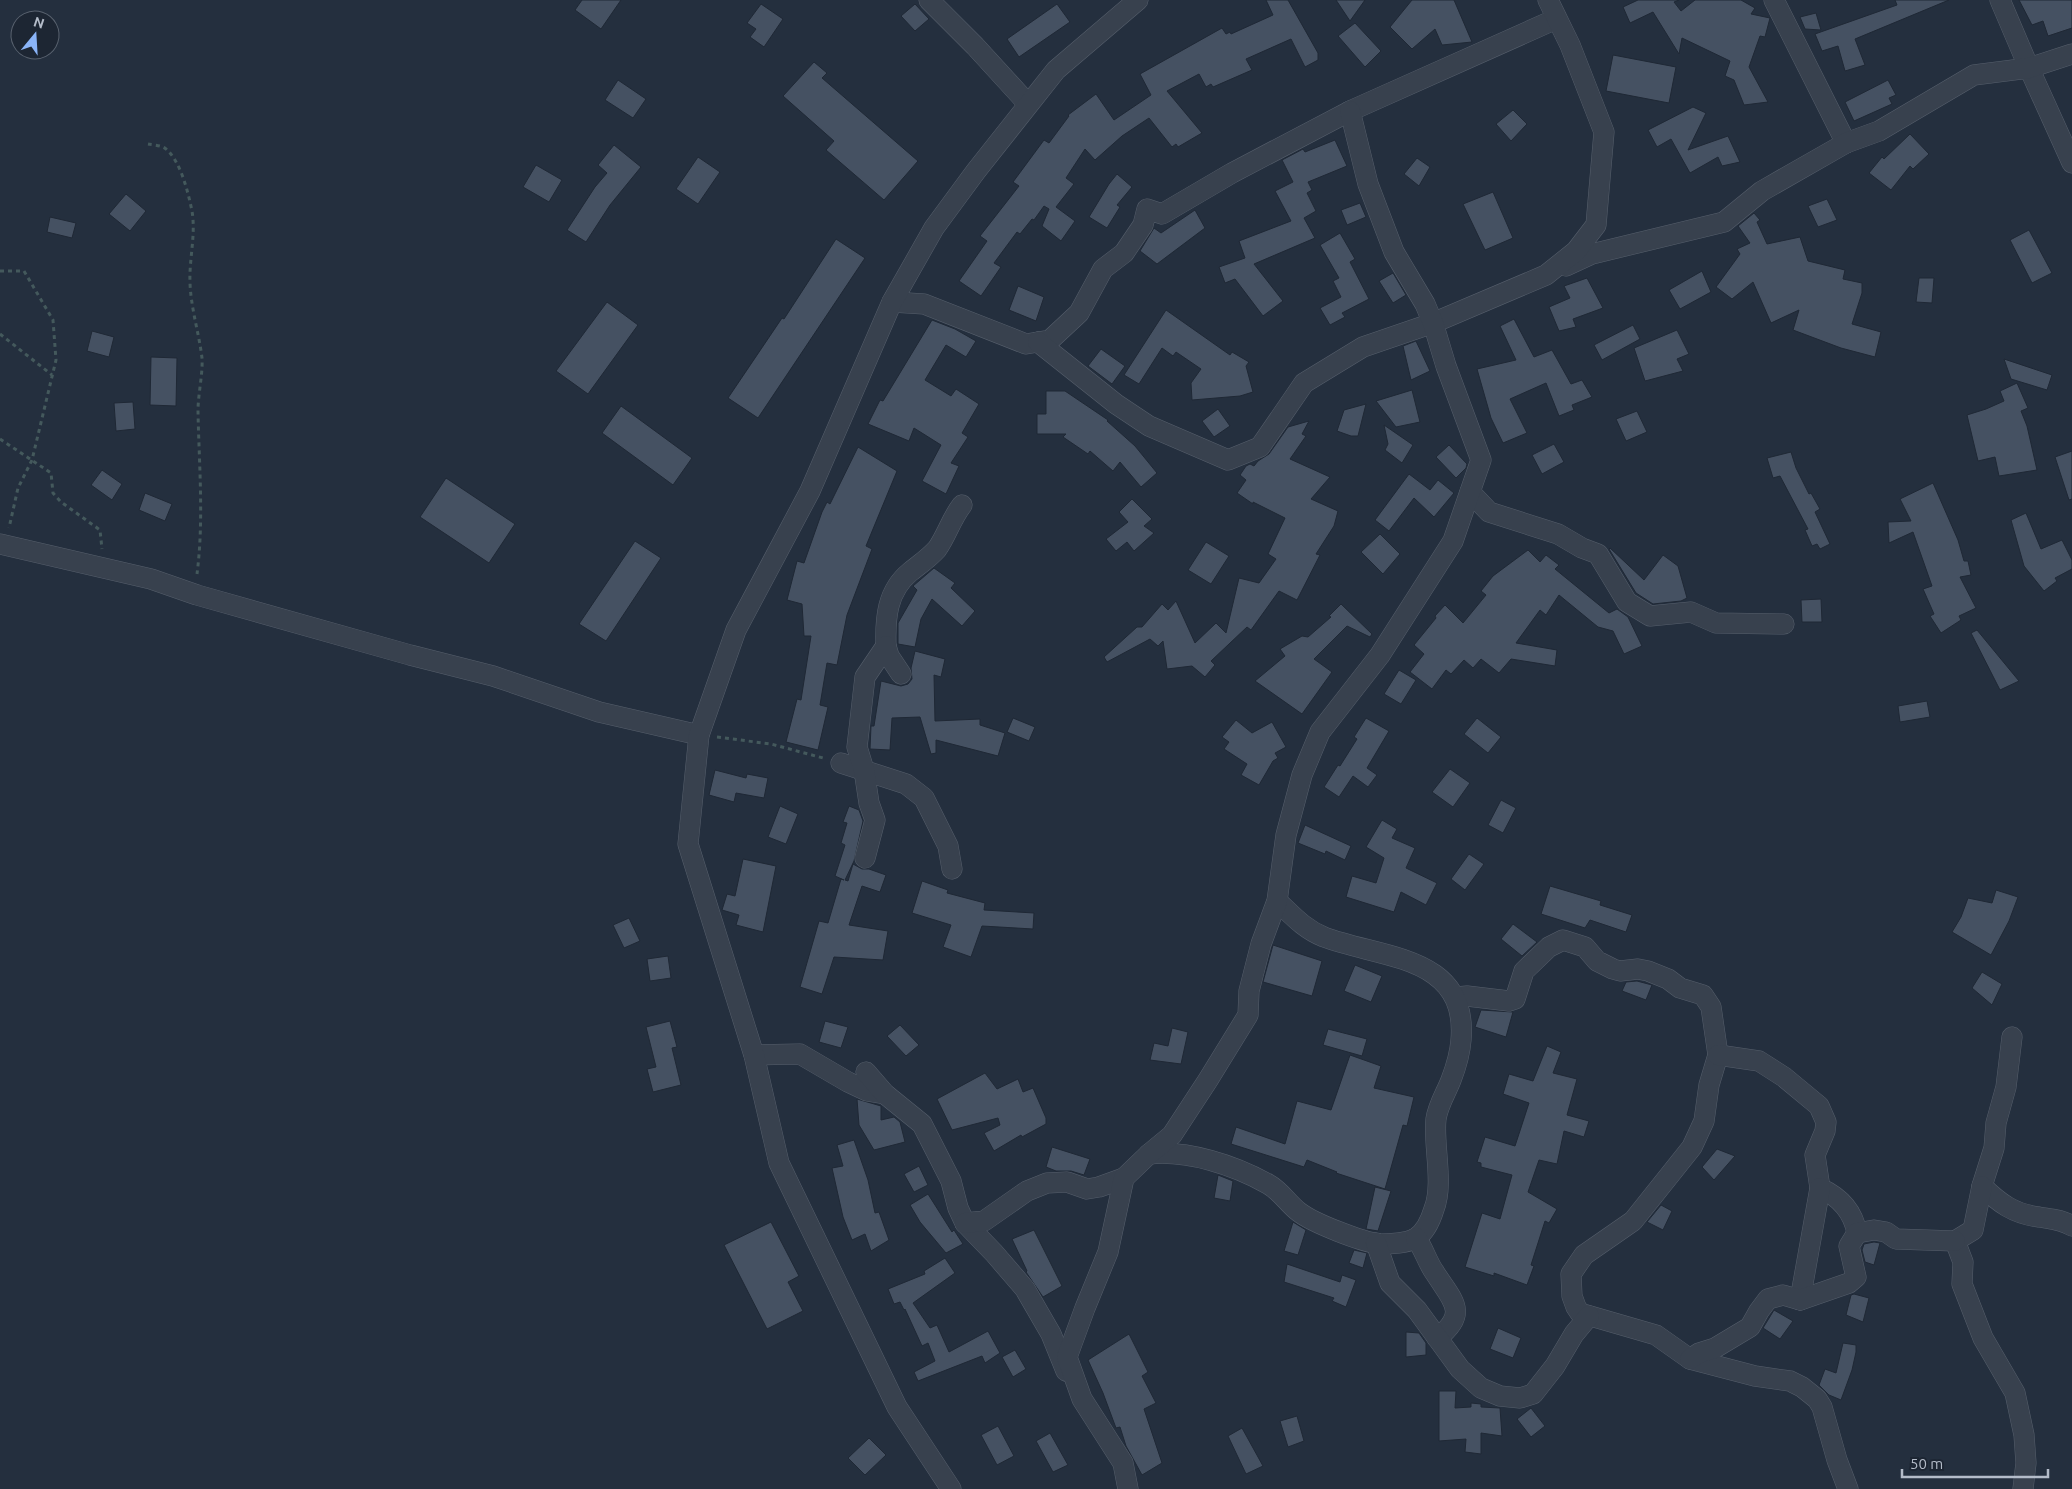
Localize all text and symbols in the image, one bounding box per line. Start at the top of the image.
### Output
north arrow [10,10,60,60]
text: N [32,13,46,32]
scale bar [1902,1446,2048,1478]
text: 50 m [1910,1455,1943,1472]

